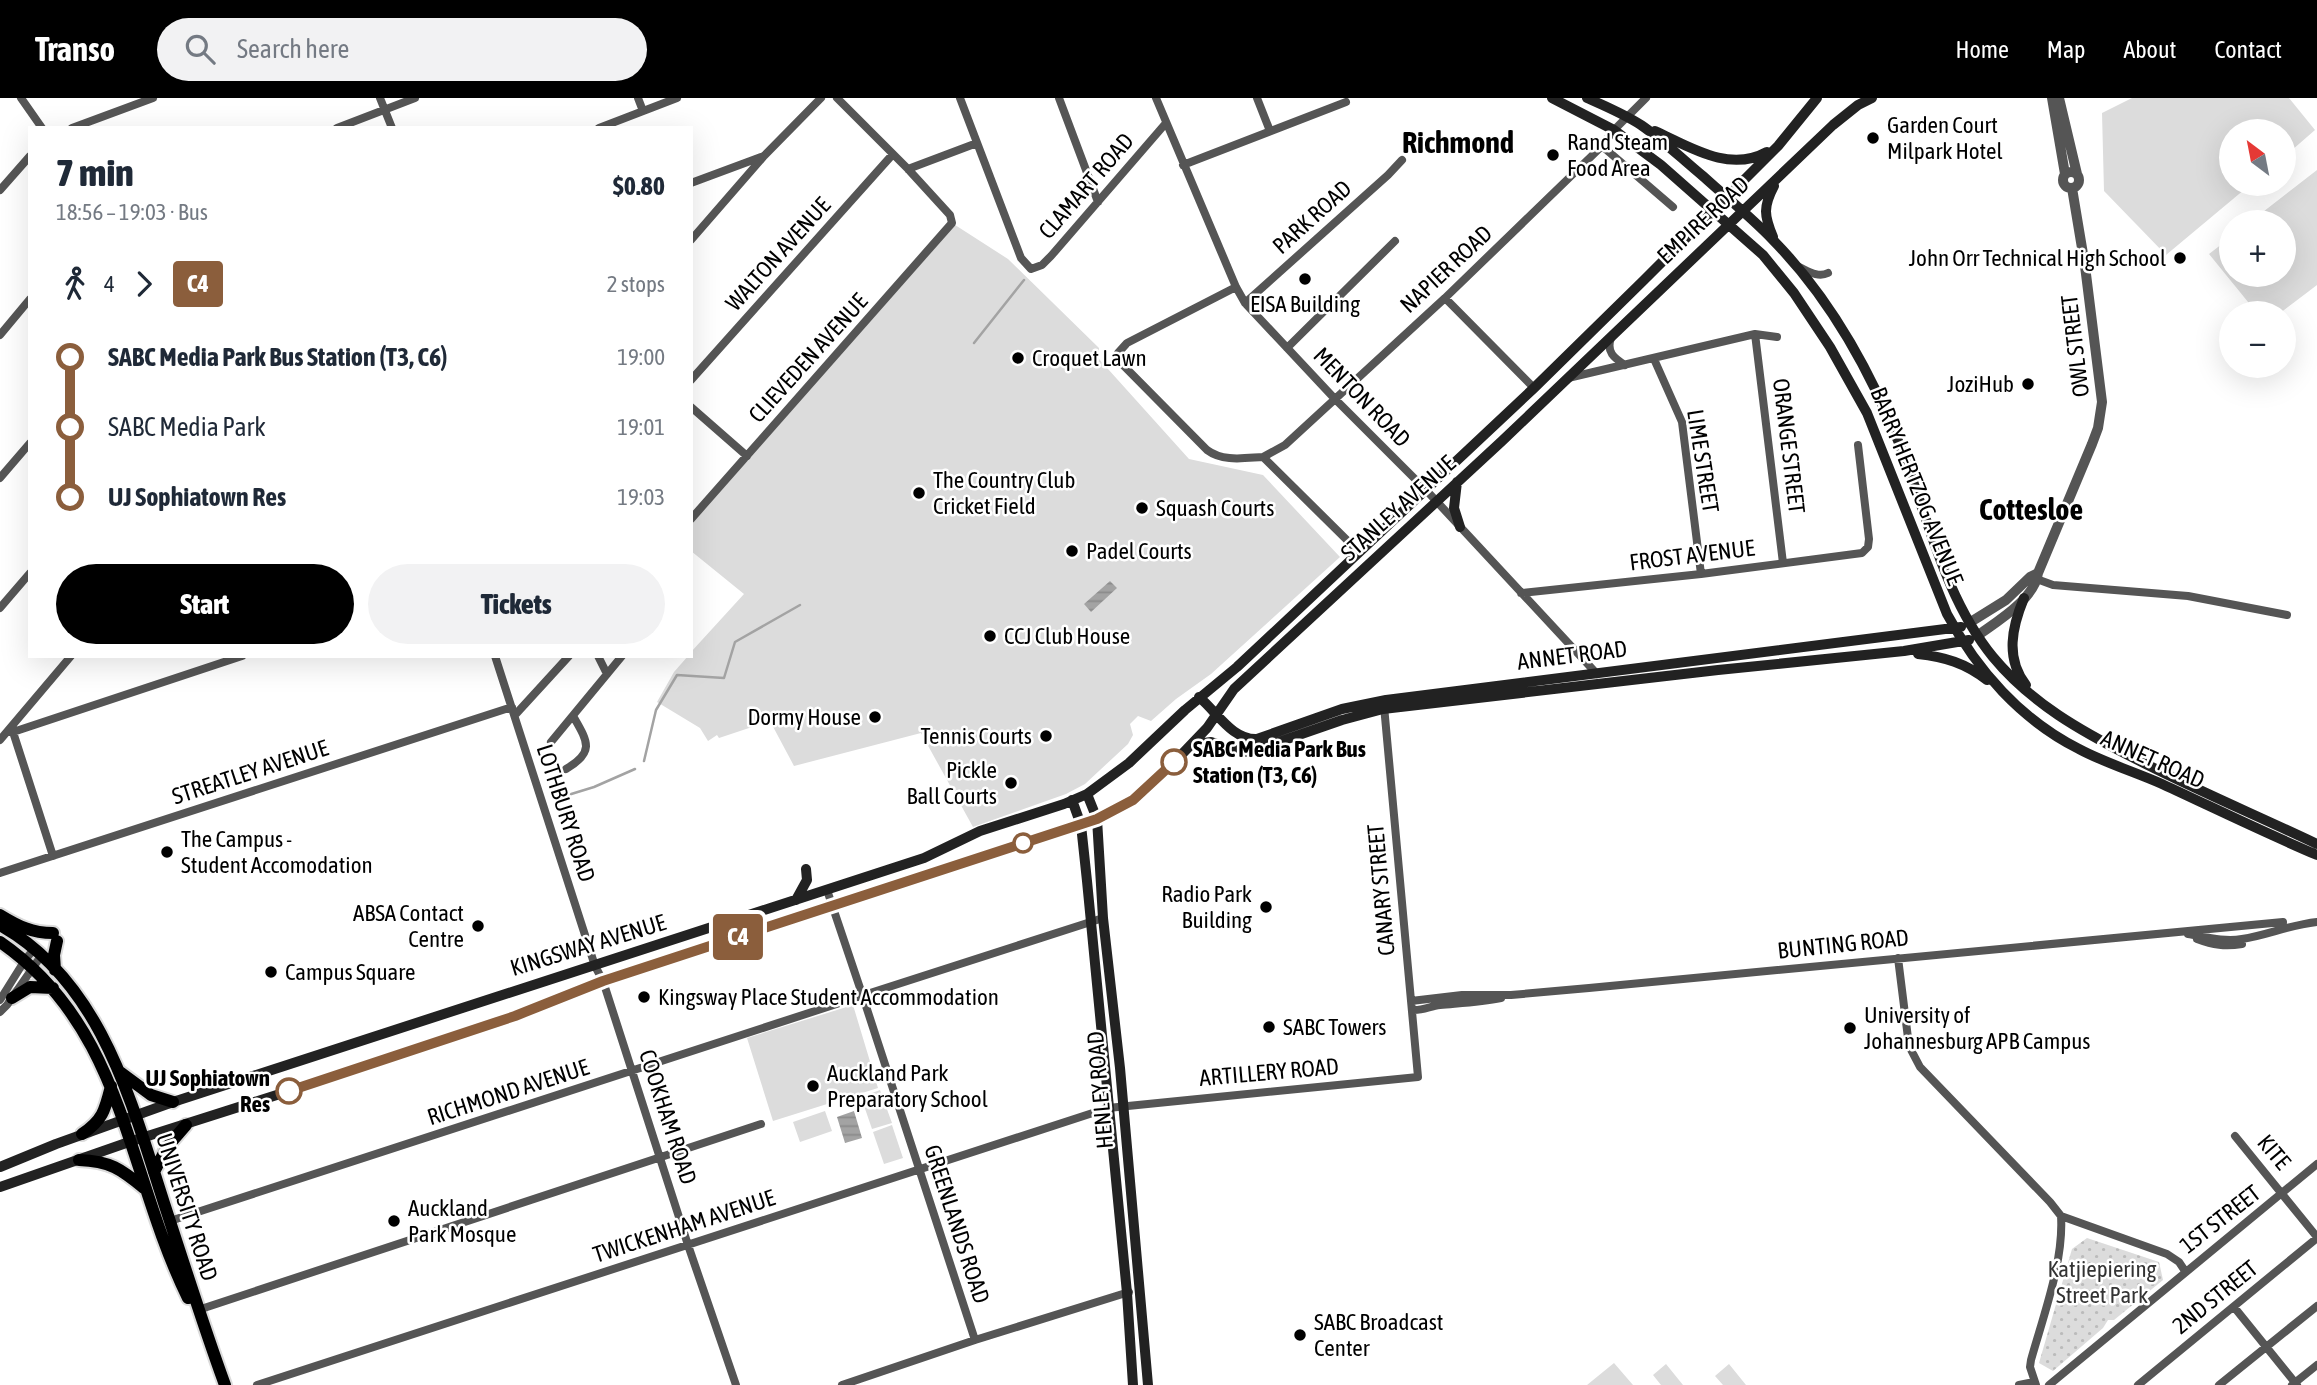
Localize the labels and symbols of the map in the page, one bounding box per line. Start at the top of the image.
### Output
place label: Garden Court Milpark Hotel [1887,112,2003,164]
north arrow [2219,119,2296,196]
district label: Richmond [1402,125,1514,159]
street label: CLAMART ROAD [1033,128,1139,244]
place label: Rand Steam Food Area [1567,129,1668,181]
marker: Garden Court Milpark Hotel [1865,130,1881,146]
marker: Rand Steam Food Area [1545,147,1561,163]
street label: EMPIRE ROAD [1652,171,1754,269]
street label: PARK ROAD [1267,175,1357,259]
street label: WALTON AVENUE [721,192,836,316]
street label: NAPIER ROAD [1395,220,1497,318]
place label: John Orr Technical High School [1909,245,2166,271]
marker: John Orr Technical High School [2172,250,2188,266]
marker: EISA Building [1297,271,1313,287]
street label: CLIEVEDEN AVENUE [743,288,873,428]
place label: EISA Building [1250,291,1360,317]
street label: OWL STREET [2056,293,2094,399]
street label: MENTON ROAD [1308,342,1416,452]
place label: Croquet Lawn [1032,345,1147,371]
marker: Croquet Lawn [1010,350,1026,366]
place label: JoziHub [1947,371,2014,397]
marker: JoziHub [2020,376,2036,392]
street label: ORANGE STREET [1768,377,1810,515]
street label: BARRY HERTZOG AVENUE [1865,383,1969,589]
street label: LIME STREET [1682,408,1724,514]
street label: STANLEY AVENUE [1336,450,1461,566]
place label: The Country Club Cricket Field [933,467,1075,519]
marker: The Country Club Cricket Field [911,485,927,501]
district label: Cottesloe [1979,492,2083,526]
place label: Squash Courts [1156,495,1274,521]
marker: Squash Courts [1134,500,1150,516]
street label: FROST AVENUE [1628,534,1756,576]
place label: Padel Courts [1086,538,1192,564]
marker: Padel Courts [1064,543,1080,559]
place label: CCJ Club House [1004,623,1130,649]
marker: CCJ Club House [982,628,998,644]
street label: ANNET ROAD [1516,635,1628,675]
place label: Dormy House [747,704,861,730]
marker: Dormy House [867,709,883,725]
place label: Tennis Courts [920,723,1032,749]
street label: ANNET ROAD [2097,725,2209,793]
marker: Tennis Courts [1038,728,1054,744]
street label: STREATLEY AVENUE [169,734,331,809]
place label: SABC Media Park Bus Station (T3, C6) [1193,736,1366,788]
street label: LOTHBURY ROAD [532,741,600,885]
marker: SABC Media Park Bus Station (T3, C6) [1161,749,1187,775]
place label: Pickle Ball Courts [906,757,997,809]
marker: Pickle Ball Courts [1003,775,1019,791]
street label: CANARY STREET [1362,823,1400,957]
place label: The Campus - Student Accomodation [181,826,373,878]
unlabelled marker [1013,833,1033,853]
marker: The Campus - Student Accomodation [159,844,175,860]
place label: Radio Park Building [1161,881,1252,933]
marker: Radio Park Building [1258,899,1274,915]
place label: ABSA Contact Centre [353,900,464,952]
street label: KINGSWAY AVENUE [507,909,669,981]
line badge: C4 [706,914,770,960]
marker: ABSA Contact Centre [470,918,486,934]
street label: BUNTING ROAD [1776,924,1910,964]
place label: Campus Square [285,959,415,985]
marker: Campus Square [263,964,279,980]
place label: Kingsway Place Student Accommodation [658,984,999,1010]
marker: Kingsway Place Student Accommodation [636,989,652,1005]
place label: University of Johannesburg APB Campus [1864,1002,2090,1054]
place label: SABC Towers [1283,1014,1386,1040]
marker: SABC Towers [1261,1019,1277,1035]
marker: University of Johannesburg APB Campus [1842,1020,1858,1036]
street label: HENLEY ROAD [1082,1030,1118,1150]
street label: COOKHAM ROAD [634,1046,702,1188]
street label: ARTILLERY ROAD [1198,1053,1340,1091]
street label: RICHMOND AVENUE [424,1054,592,1130]
place label: Auckland Park Preparatory School [827,1060,988,1112]
place label: UJ Sophiatown Res [146,1065,270,1117]
marker: UJ Sophiatown Res [276,1078,302,1104]
marker: Auckland Park Preparatory School [805,1078,821,1094]
street label: KITE [2252,1129,2296,1175]
street label: UNIVERSITY ROAD [151,1130,223,1284]
street label: GREENLANDS ROAD [919,1141,995,1307]
street label: 1ST STREET [2175,1180,2265,1258]
street label: TWICKENHAM AVENUE [590,1184,778,1268]
place label: Auckland Park Mosque [408,1195,516,1247]
marker: Auckland Park Mosque [386,1213,402,1229]
street label: 2ND STREET [2167,1255,2263,1339]
park label: Katjiepiering Street Park [2048,1256,2157,1308]
place label: SABC Broadcast Center [1314,1309,1443,1361]
marker: SABC Broadcast Center [1292,1327,1308,1343]

